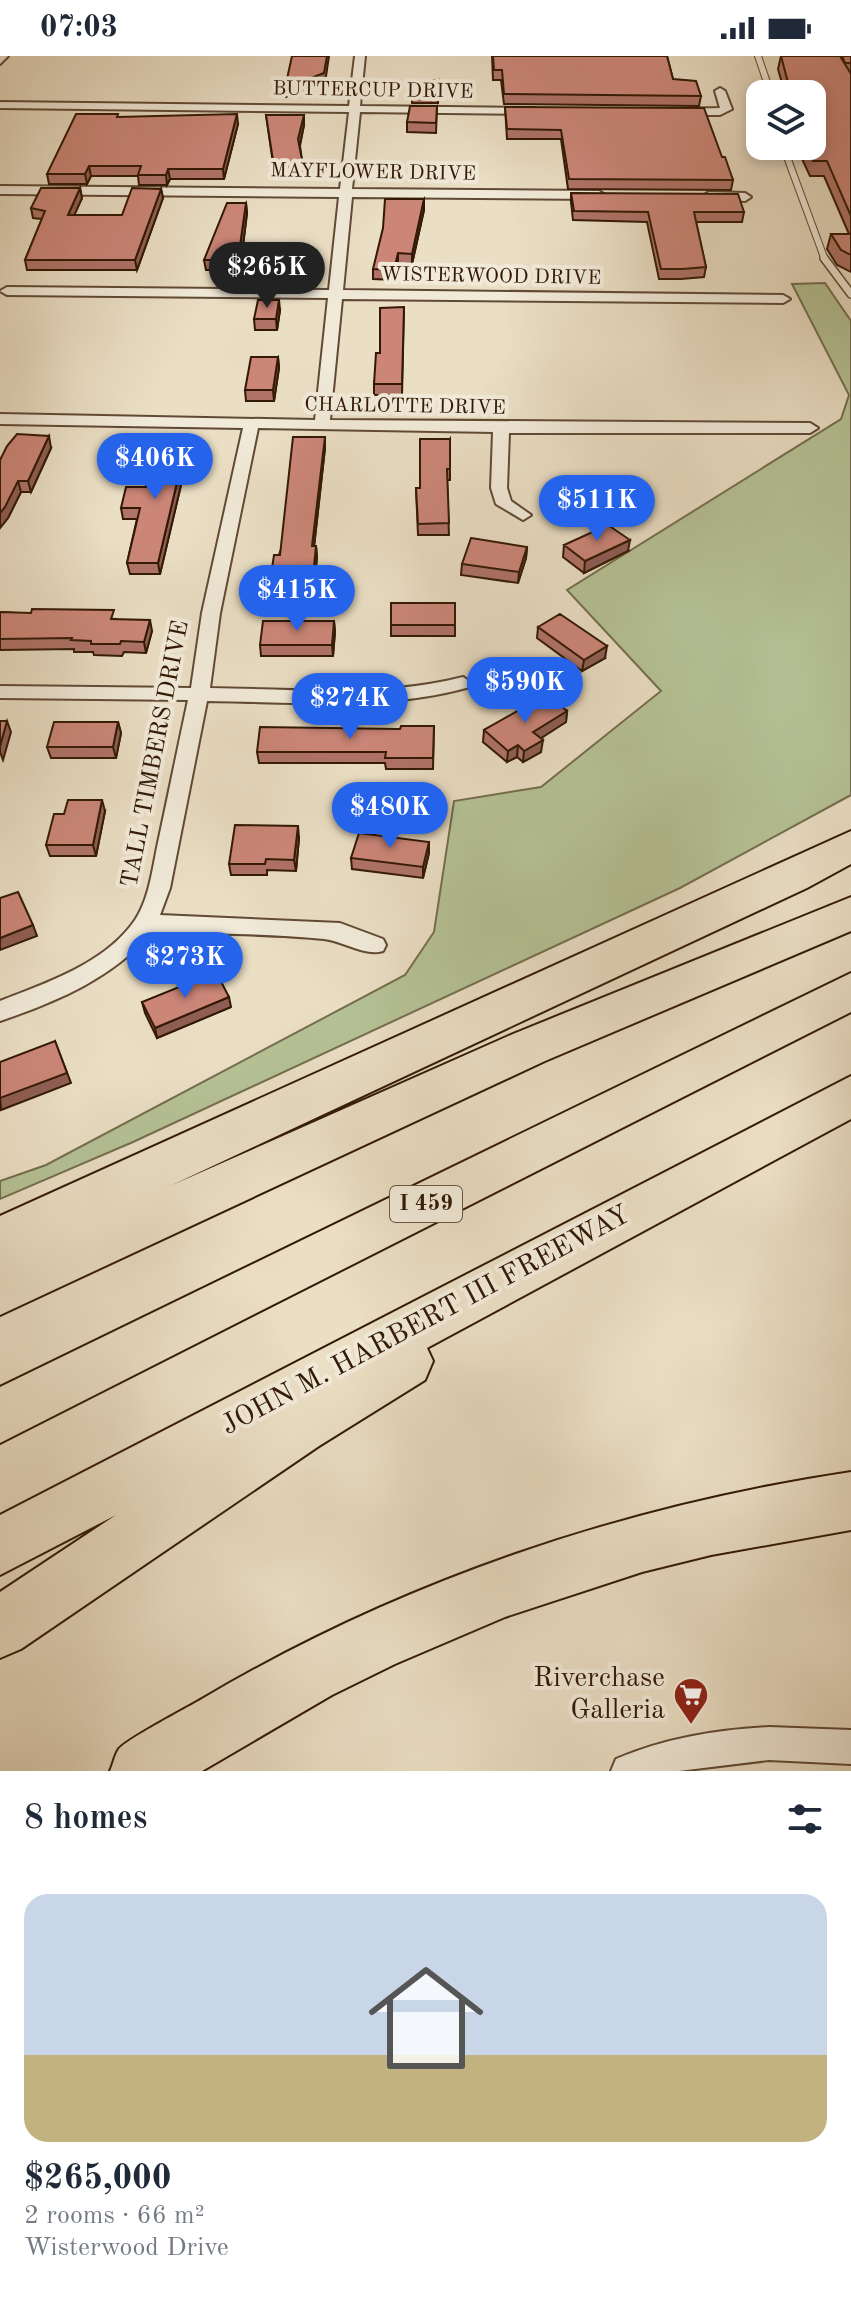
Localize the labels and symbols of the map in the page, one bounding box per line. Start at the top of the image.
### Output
street label: BUTTERCUP DRIVE [272,79,474,103]
street label: MAYFLOWER DRIVE [270,161,476,185]
pin: $265K [211,242,323,310]
street label: WISTERWOOD DRIVE [381,265,601,289]
street label: CHARLOTTE DRIVE [304,395,506,419]
pin: $406K [99,433,211,501]
pin: $511K [541,475,653,543]
pin: $415K [241,565,353,633]
street label: TALL TIMBERS DRIVE [118,618,194,890]
pin: $590K [469,657,581,725]
pin: $274K [294,673,406,741]
pin: $480K [334,782,446,850]
pin: $273K [129,932,241,1000]
road number: I 459 [390,1186,462,1222]
street label: JOHN M. HARBERT III FREEWAY [217,1201,635,1441]
place label: Riverchase Galleria [533,1665,665,1725]
supermarket icon: Riverchase Galleria [672,1676,710,1726]

